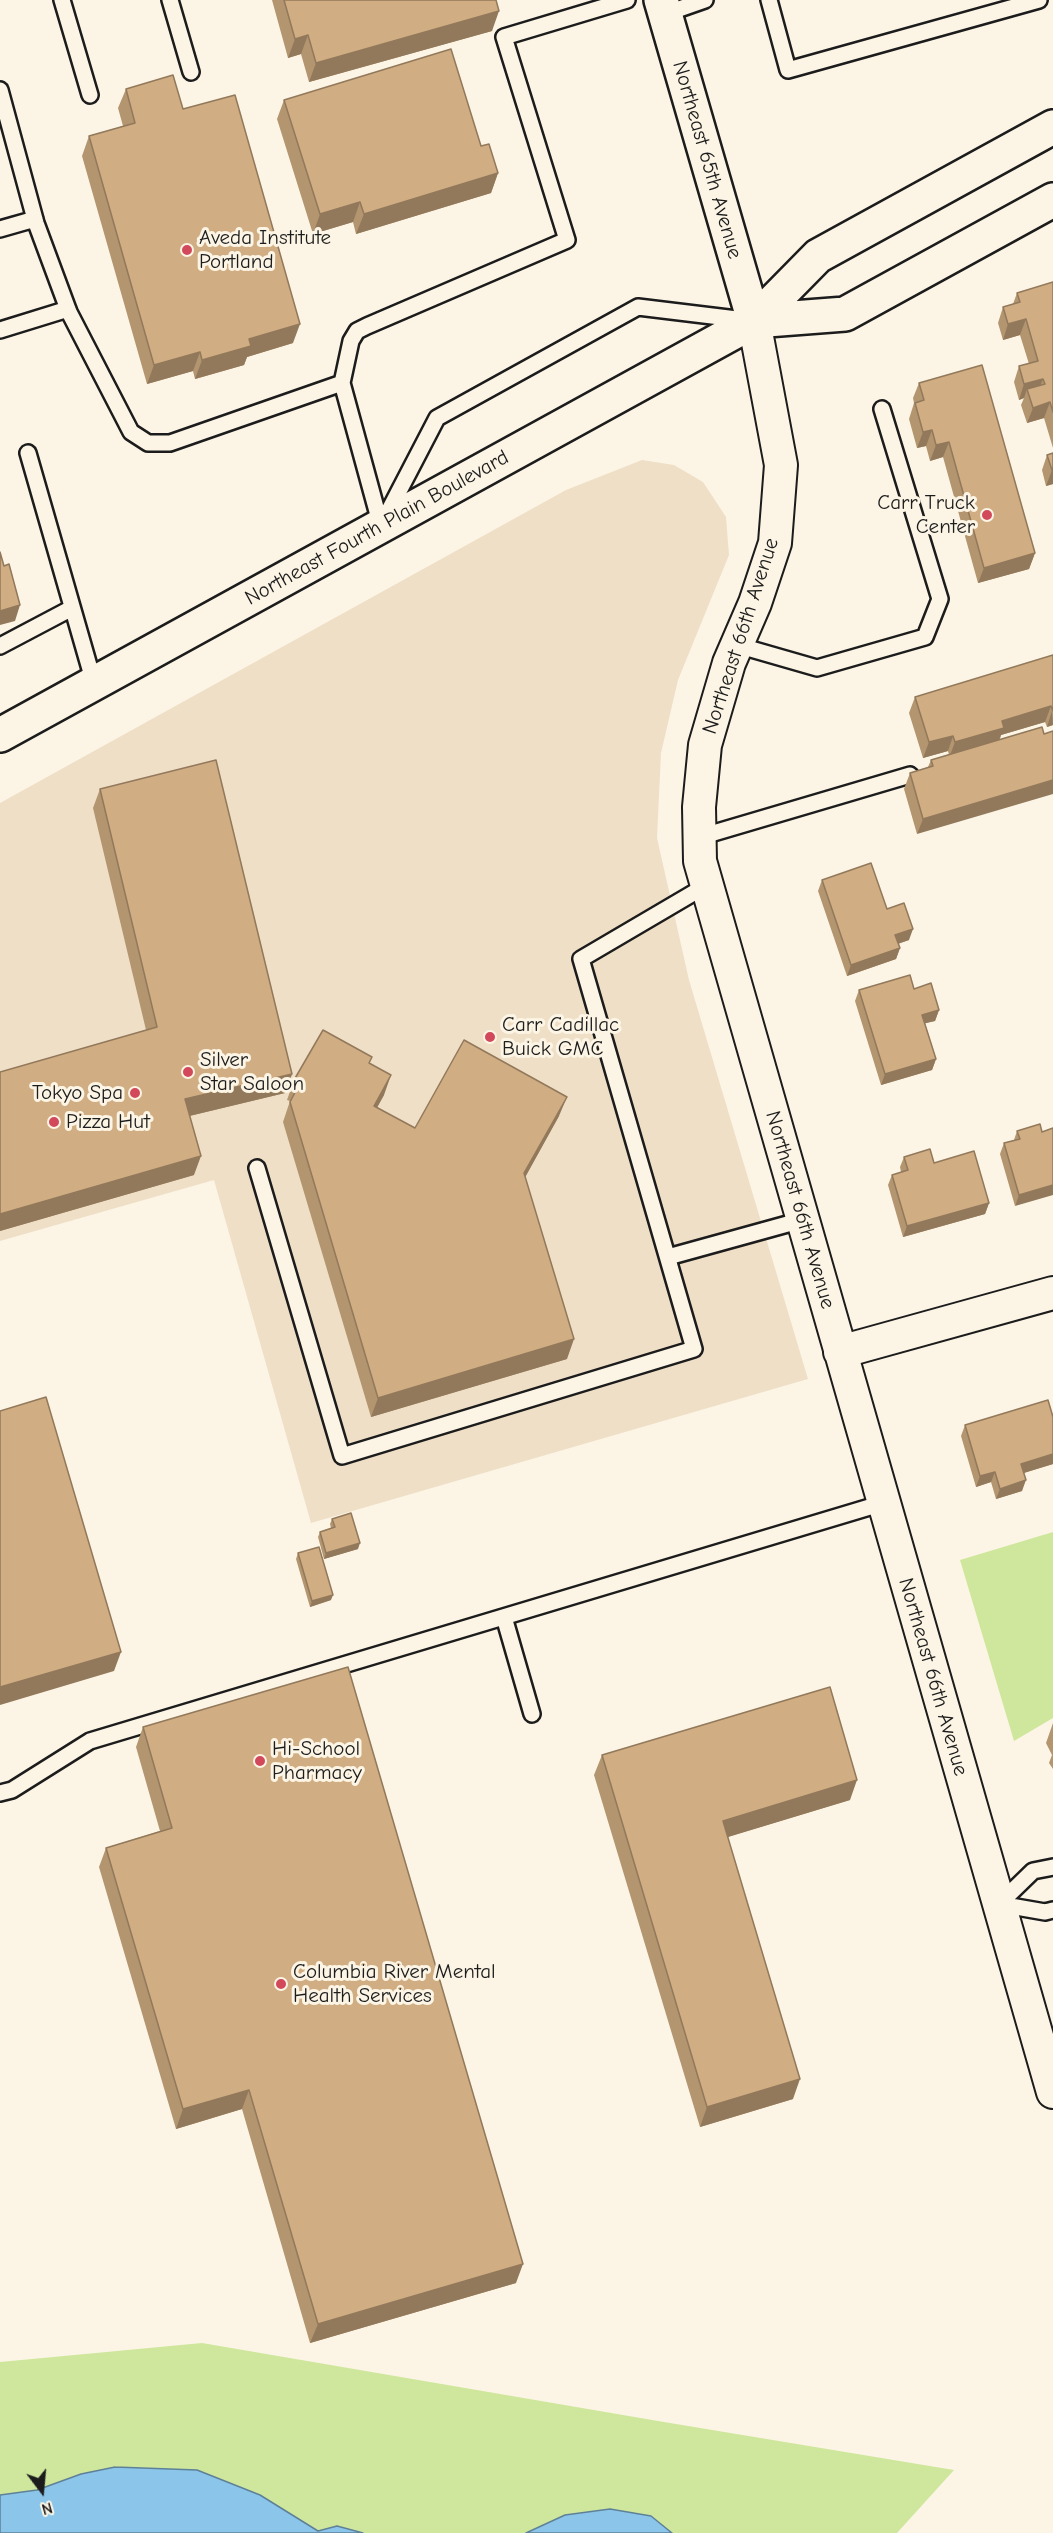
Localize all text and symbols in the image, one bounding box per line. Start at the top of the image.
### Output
street label: Northeast 65th Avenue [667,58,747,262]
place label: Aveda Institute Portland [199,225,331,275]
marker: Aveda Institute Portland [180,243,194,257]
street label: Northeast Fourth Plain Boulevard [241,445,513,611]
place label: Carr Truck Center [877,490,975,540]
marker: Carr Truck Center [980,508,994,522]
street label: Northeast 66th Avenue [697,535,785,737]
place label: Carr Cadillac Buick GMC [502,1012,619,1062]
marker: Carr Cadillac Buick GMC [483,1030,497,1044]
place label: Silver Star Saloon [200,1047,304,1097]
marker: Silver Star Saloon [181,1065,195,1079]
place label: Tokyo Spa [32,1080,123,1106]
marker: Tokyo Spa [128,1086,142,1100]
street label: Northeast 66th Avenue [760,1108,840,1312]
place label: Pizza Hut [66,1109,150,1135]
marker: Pizza Hut [47,1115,61,1129]
street label: Northeast 66th Avenue [893,1575,973,1779]
place label: Hi-School Pharmacy [272,1736,362,1786]
marker: Hi-School Pharmacy [253,1754,267,1768]
place label: Columbia River Mental Health Services [293,1959,496,2009]
marker: Columbia River Mental Health Services [274,1977,288,1991]
north arrow [12,2461,72,2521]
text: N [39,2498,54,2518]

